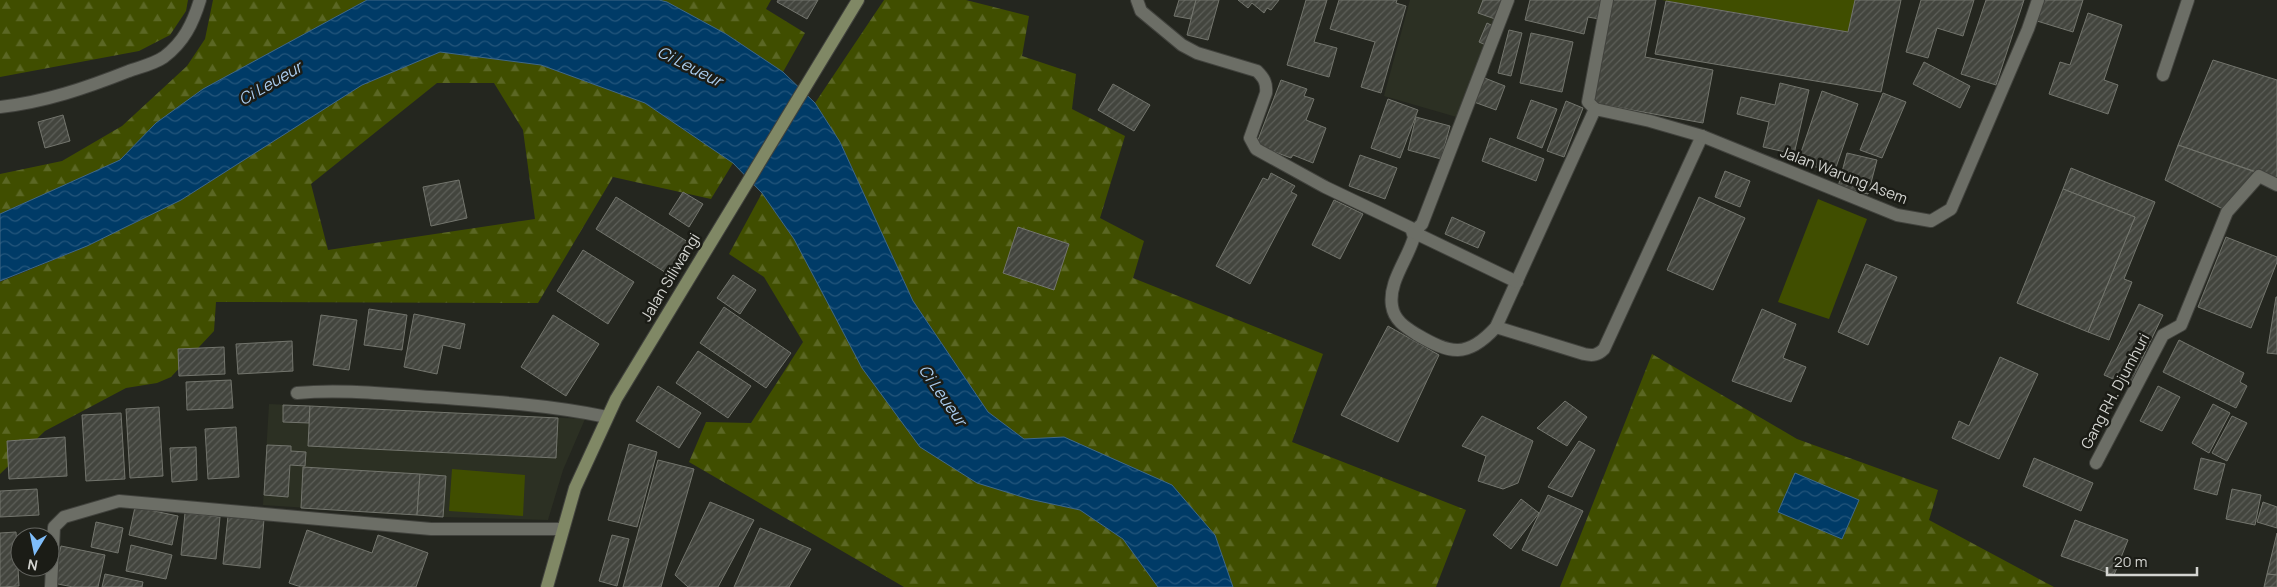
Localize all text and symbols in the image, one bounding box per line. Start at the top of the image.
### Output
water label: Ci Leueur [654,40,728,93]
water label: Ci Leueur [234,55,308,110]
street label: Jalan Warung Asem [1777,141,1911,209]
street label: Jalan Siliwangi [635,229,705,325]
street label: Gang RH. Djumhuri [2076,329,2154,453]
water label: Ci Leueur [914,360,973,432]
north arrow [10,527,60,577]
scale bar [2107,544,2197,576]
text: 20 m [2114,551,2147,572]
text: N [26,555,39,576]

